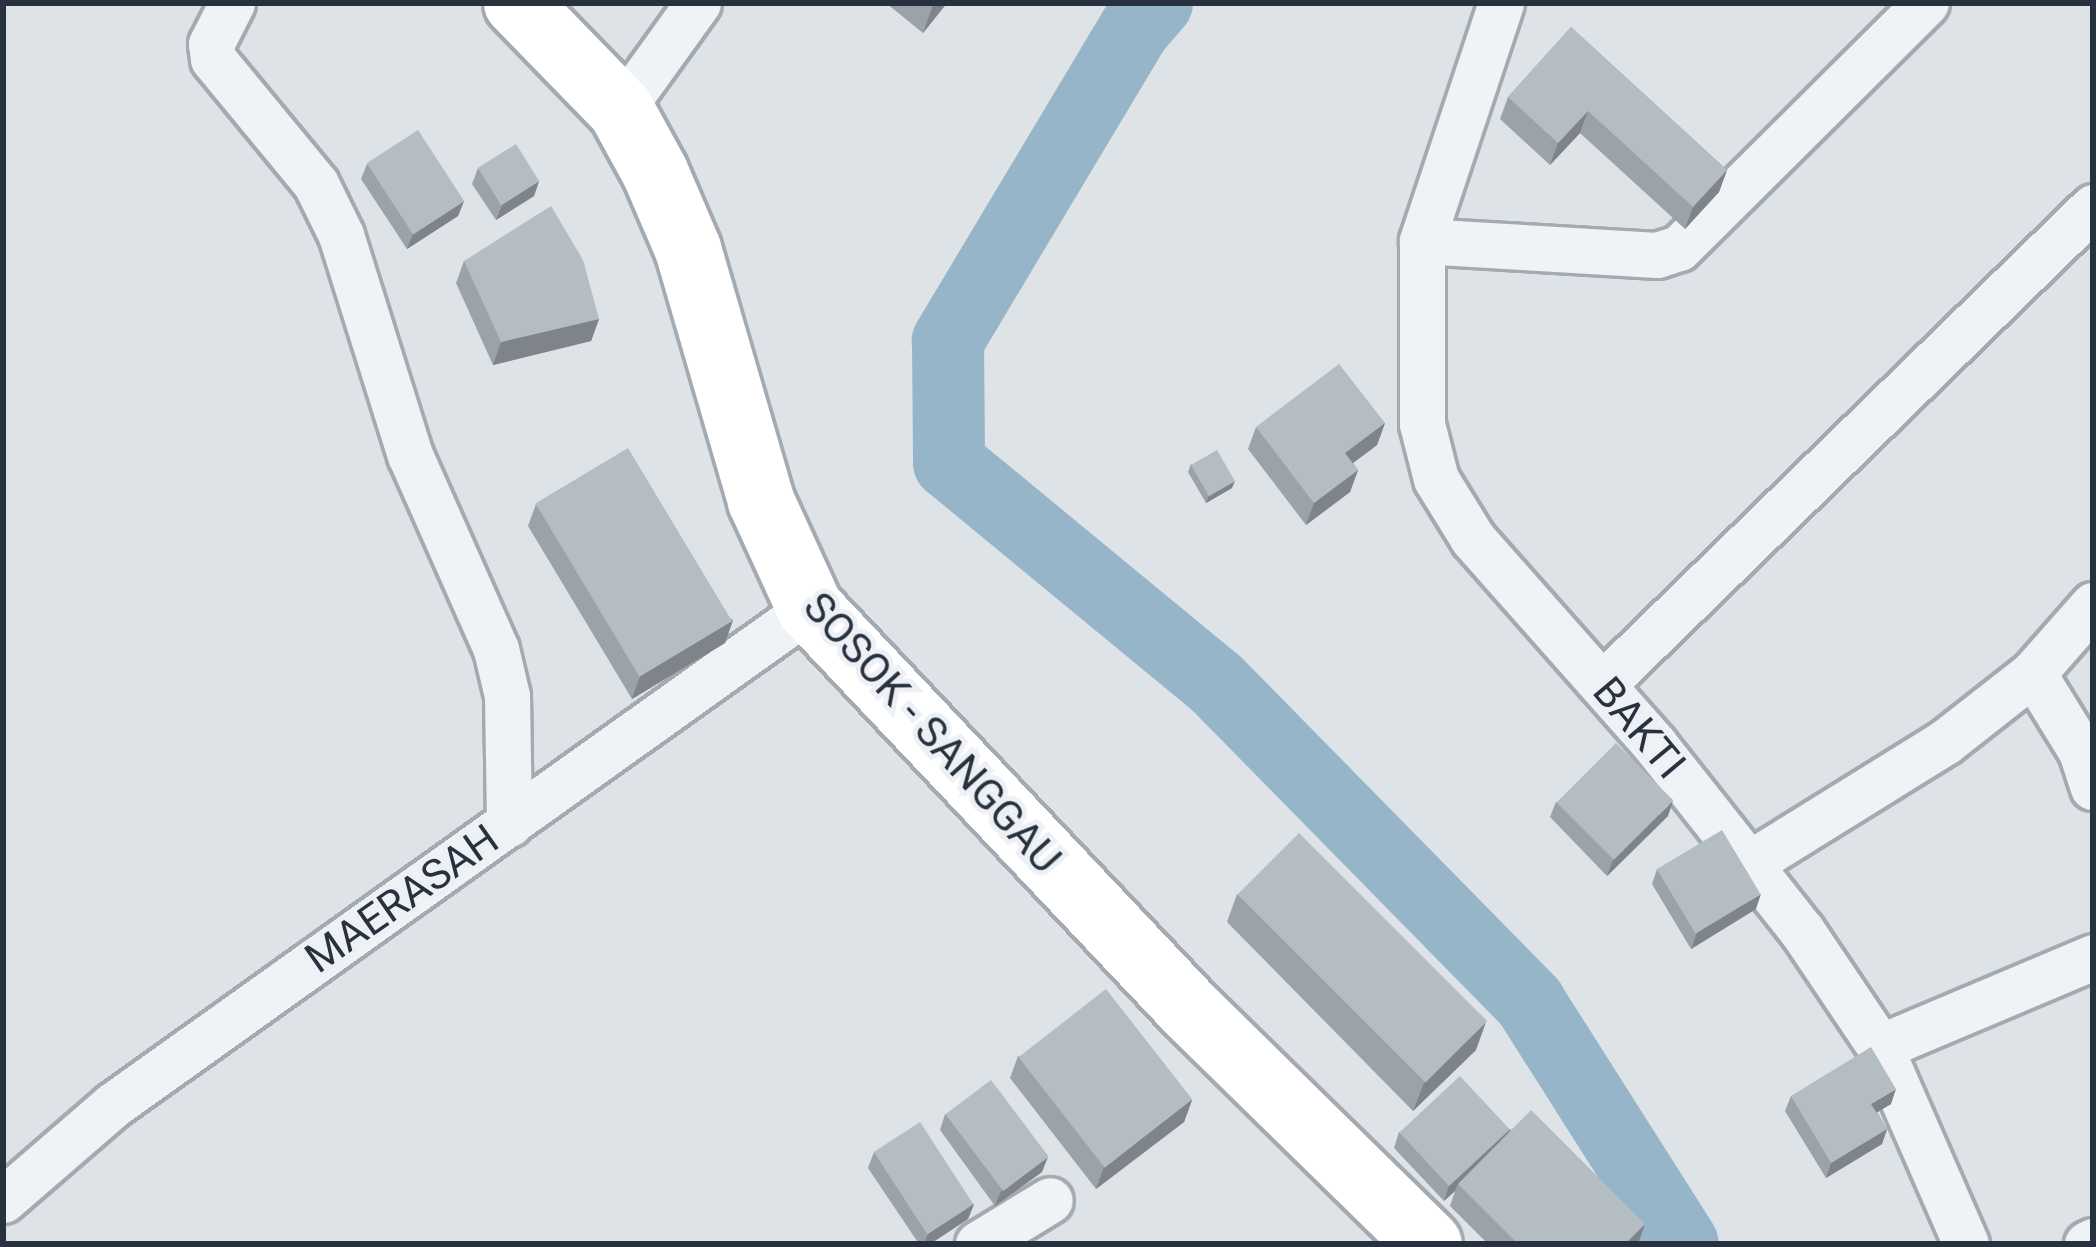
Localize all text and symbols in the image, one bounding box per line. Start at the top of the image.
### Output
street label: SOSOK - SANGGAU [793,582,1071,884]
street label: BAKTI [1582,667,1696,789]
street label: MAERASAH [296,814,508,984]

